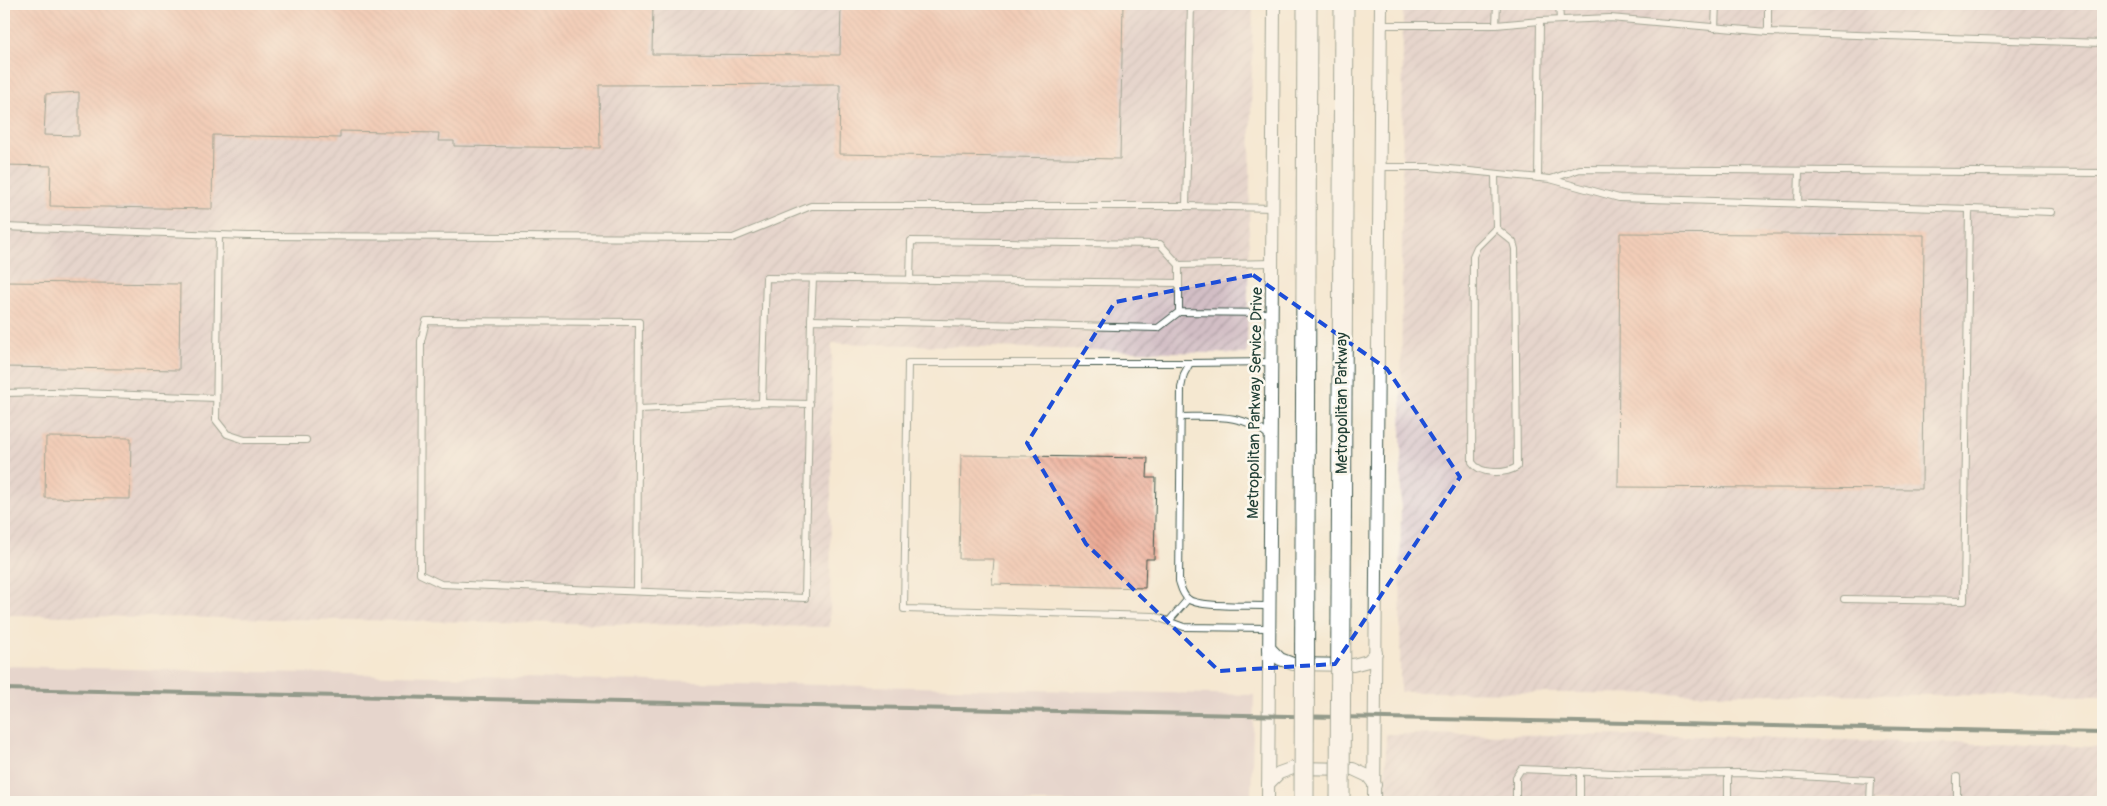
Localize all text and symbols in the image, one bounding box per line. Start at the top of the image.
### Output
street label: Metropolitan Parkway Service Drive [1243,287,1267,519]
street label: Metropolitan Parkway [1332,332,1352,474]

